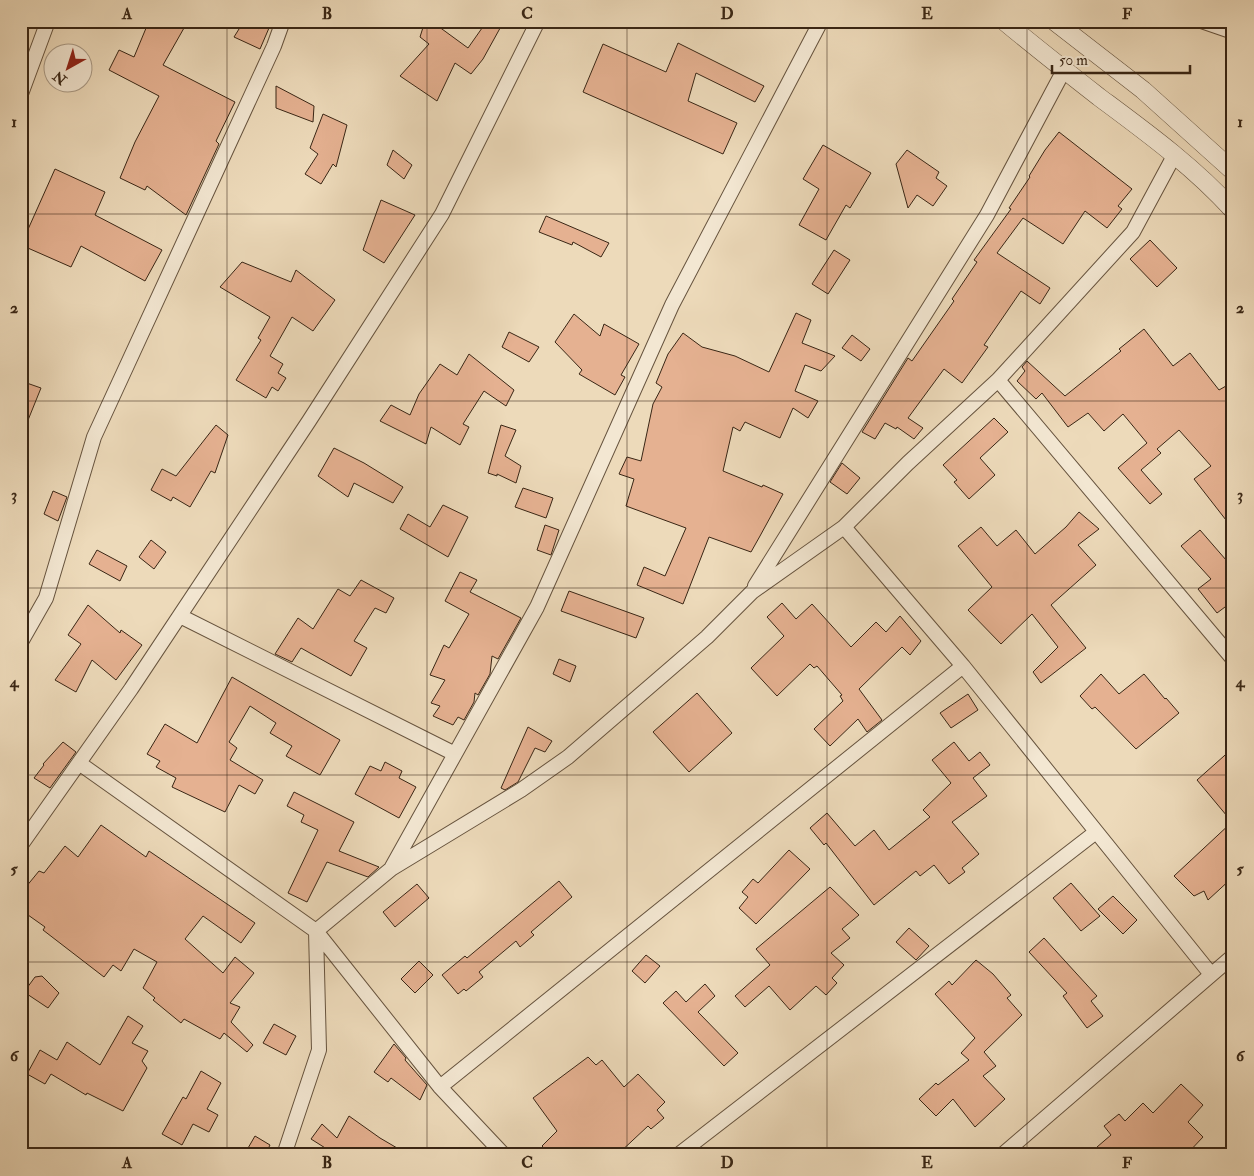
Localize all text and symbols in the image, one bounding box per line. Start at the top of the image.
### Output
text: A [121,4,133,24]
text: B [322,4,332,24]
text: C [521,4,533,24]
text: D [720,4,734,24]
text: E [921,4,933,24]
text: F [1122,4,1132,24]
north arrow [42,42,92,92]
scale bar [1052,42,1189,74]
text: 50 m [1059,51,1088,70]
text: N [50,67,71,89]
text: 1 [11,112,17,132]
text: 1 [1237,112,1243,132]
text: 2 [10,298,18,318]
text: 2 [1236,298,1244,318]
text: 3 [11,485,17,505]
text: 3 [1237,485,1243,505]
text: 4 [9,672,20,692]
text: 4 [1235,672,1246,692]
text: 5 [10,859,18,879]
text: 5 [1236,859,1244,879]
text: 6 [10,1046,20,1066]
text: 6 [1236,1046,1246,1066]
text: A [121,1153,133,1173]
text: B [322,1153,332,1173]
text: C [521,1153,533,1173]
text: D [720,1153,734,1173]
text: E [921,1153,933,1173]
text: F [1122,1153,1132,1173]

